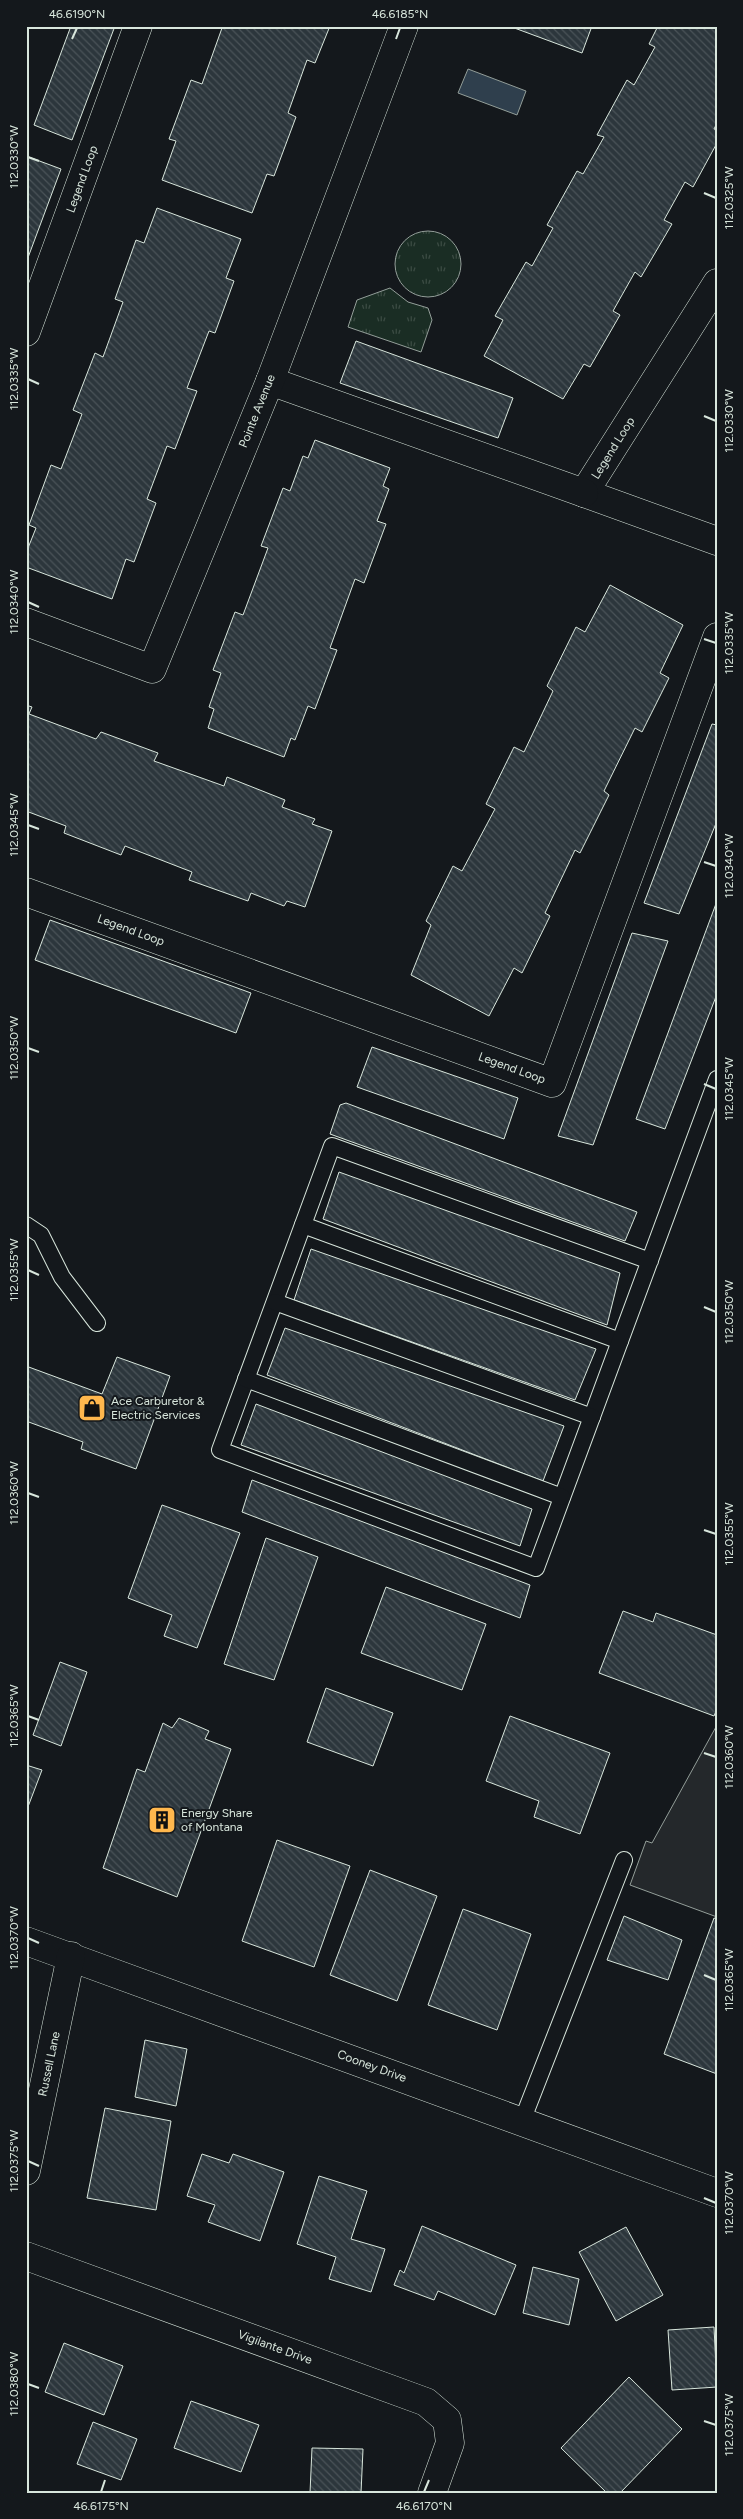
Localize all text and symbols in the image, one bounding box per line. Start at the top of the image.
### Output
text: 46.6190°N [49,7,105,21]
text: 46.6185°N [372,7,428,21]
text: 112.0330°W [7,125,21,189]
street label: Legend Loop [63,144,101,214]
text: 112.0325°W [722,166,736,229]
text: 112.0335°W [7,347,21,410]
street label: Pointe Avenue [236,372,278,450]
text: 112.0330°W [722,389,736,453]
street label: Legend Loop [588,414,638,482]
text: 112.0340°W [7,569,21,634]
text: 112.0335°W [722,611,736,674]
text: 112.0345°W [7,793,21,857]
text: 112.0340°W [722,833,736,898]
street label: Legend Loop [96,911,166,949]
text: 112.0350°W [7,1016,21,1080]
street label: Legend Loop [477,1049,547,1087]
text: 112.0345°W [722,1057,736,1121]
text: 112.0355°W [7,1238,21,1302]
text: 112.0350°W [722,1280,736,1344]
shop icon: Ace Carburetor & Electric Services [77,1393,107,1423]
place label: Ace Carburetor & Electric Services [111,1394,205,1422]
text: 112.0360°W [7,1461,21,1525]
text: 112.0355°W [722,1502,736,1566]
text: 112.0365°W [7,1684,21,1747]
text: 112.0360°W [722,1725,736,1789]
building icon: Energy Share of Montana [147,1805,177,1835]
place label: Energy Share of Montana [181,1806,253,1834]
text: 112.0370°W [7,1906,21,1970]
text: 112.0365°W [722,1948,736,2011]
street label: Russell Lane [35,2030,63,2098]
street label: Cooney Drive [335,2047,409,2085]
text: 112.0375°W [7,2129,21,2192]
text: 112.0370°W [722,2171,736,2235]
street label: Vigilante Drive [236,2327,315,2367]
text: 112.0380°W [7,2351,21,2416]
text: 112.0375°W [722,2393,736,2456]
text: 46.6175°N [73,2499,129,2513]
text: 46.6170°N [396,2499,452,2513]

